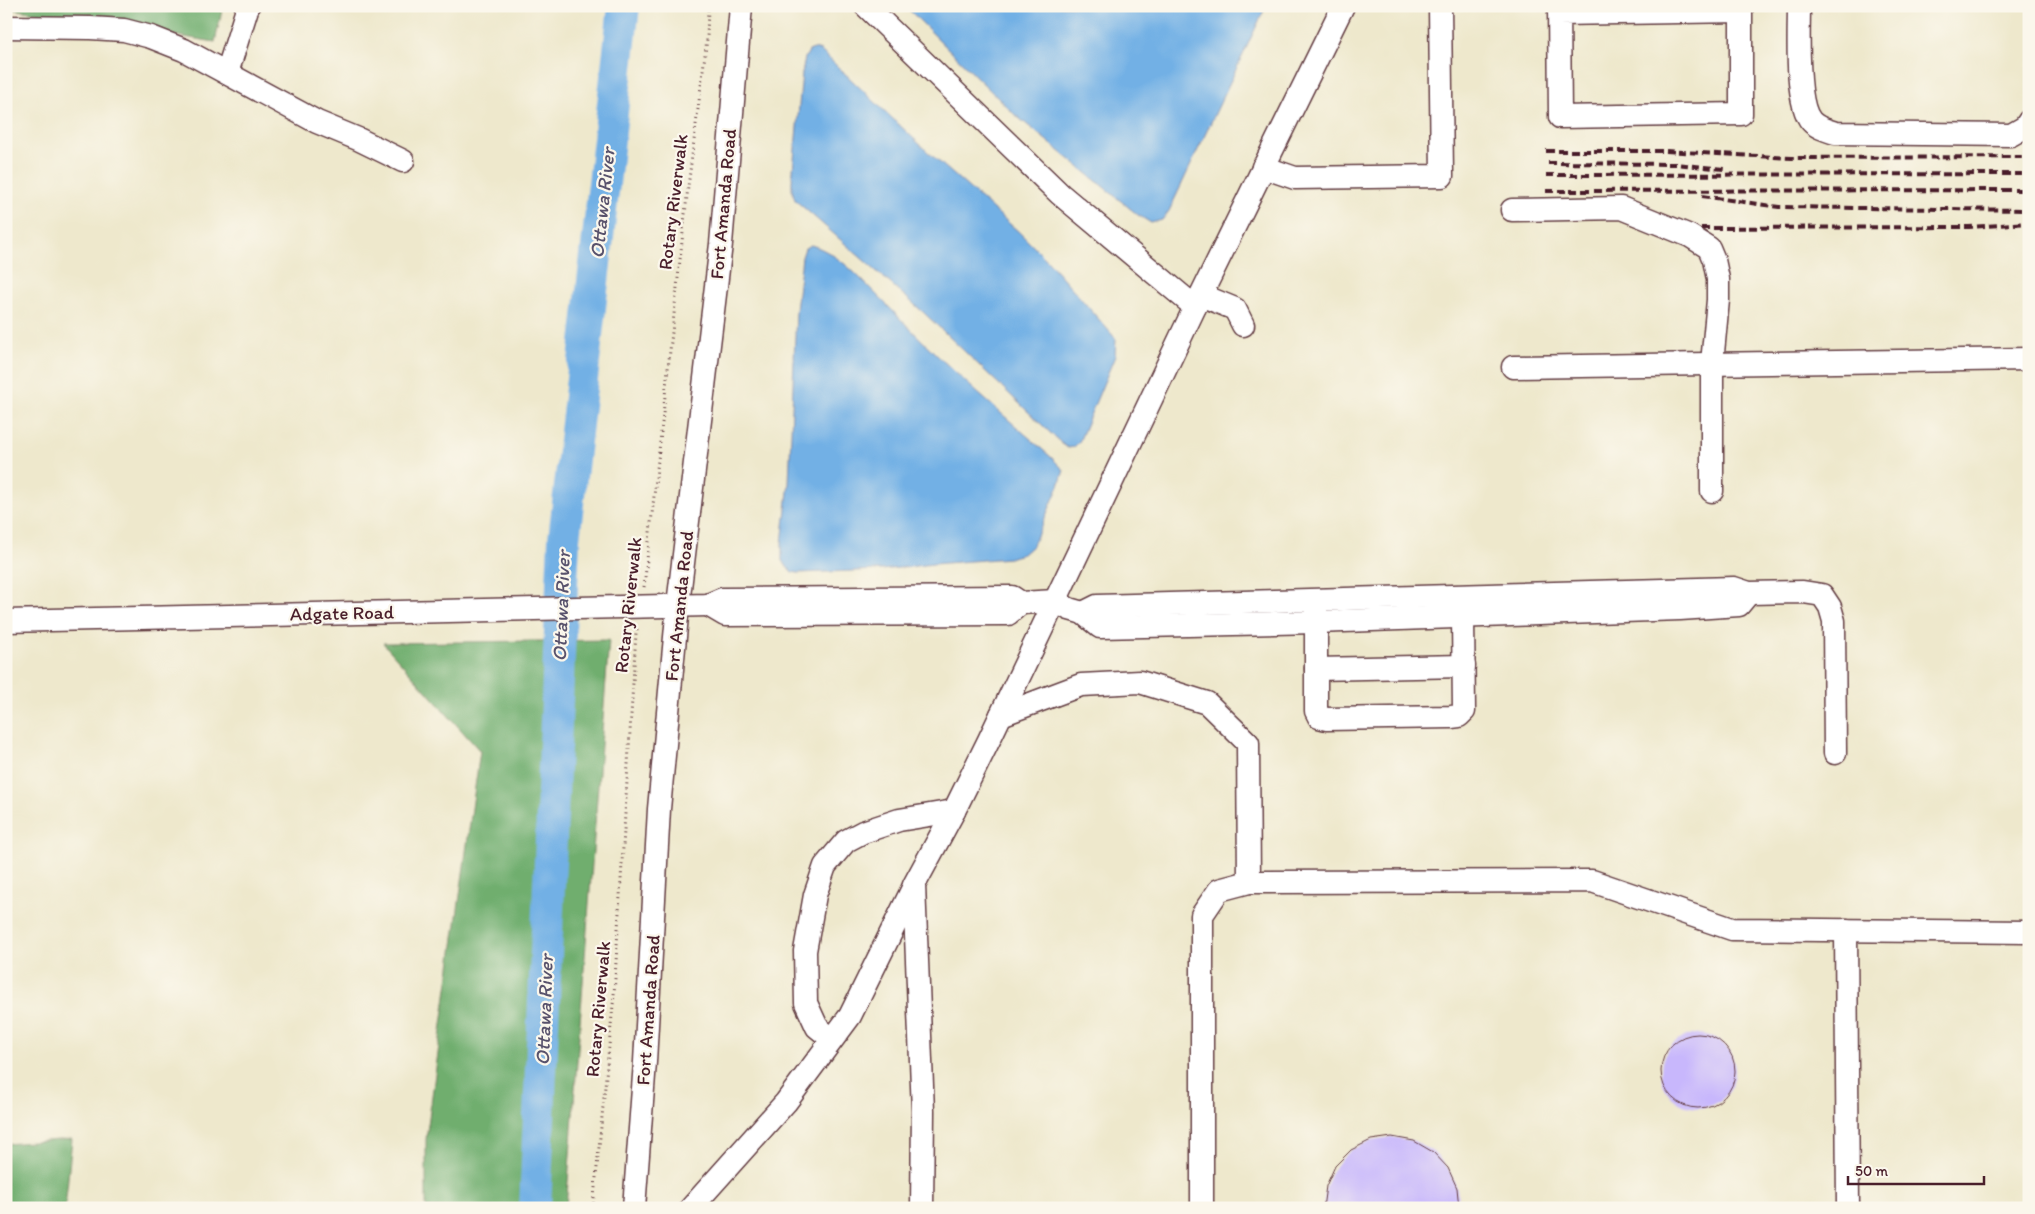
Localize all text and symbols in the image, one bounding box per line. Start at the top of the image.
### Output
street label: Fort Amanda Road [705,127,741,280]
street label: Rotary Riverwalk [653,133,693,271]
water label: Ottawa River [584,144,620,259]
street label: Fort Amanda Road [660,529,698,682]
street label: Rotary Riverwalk [609,536,647,674]
water label: Ottawa River [547,548,575,662]
street label: Adgate Road [290,601,395,625]
street label: Fort Amanda Road [631,933,665,1086]
street label: Rotary Riverwalk [581,940,615,1078]
water label: Ottawa River [530,952,558,1066]
scale bar [1848,1154,1984,1186]
text: 50 m [1855,1162,1888,1180]

